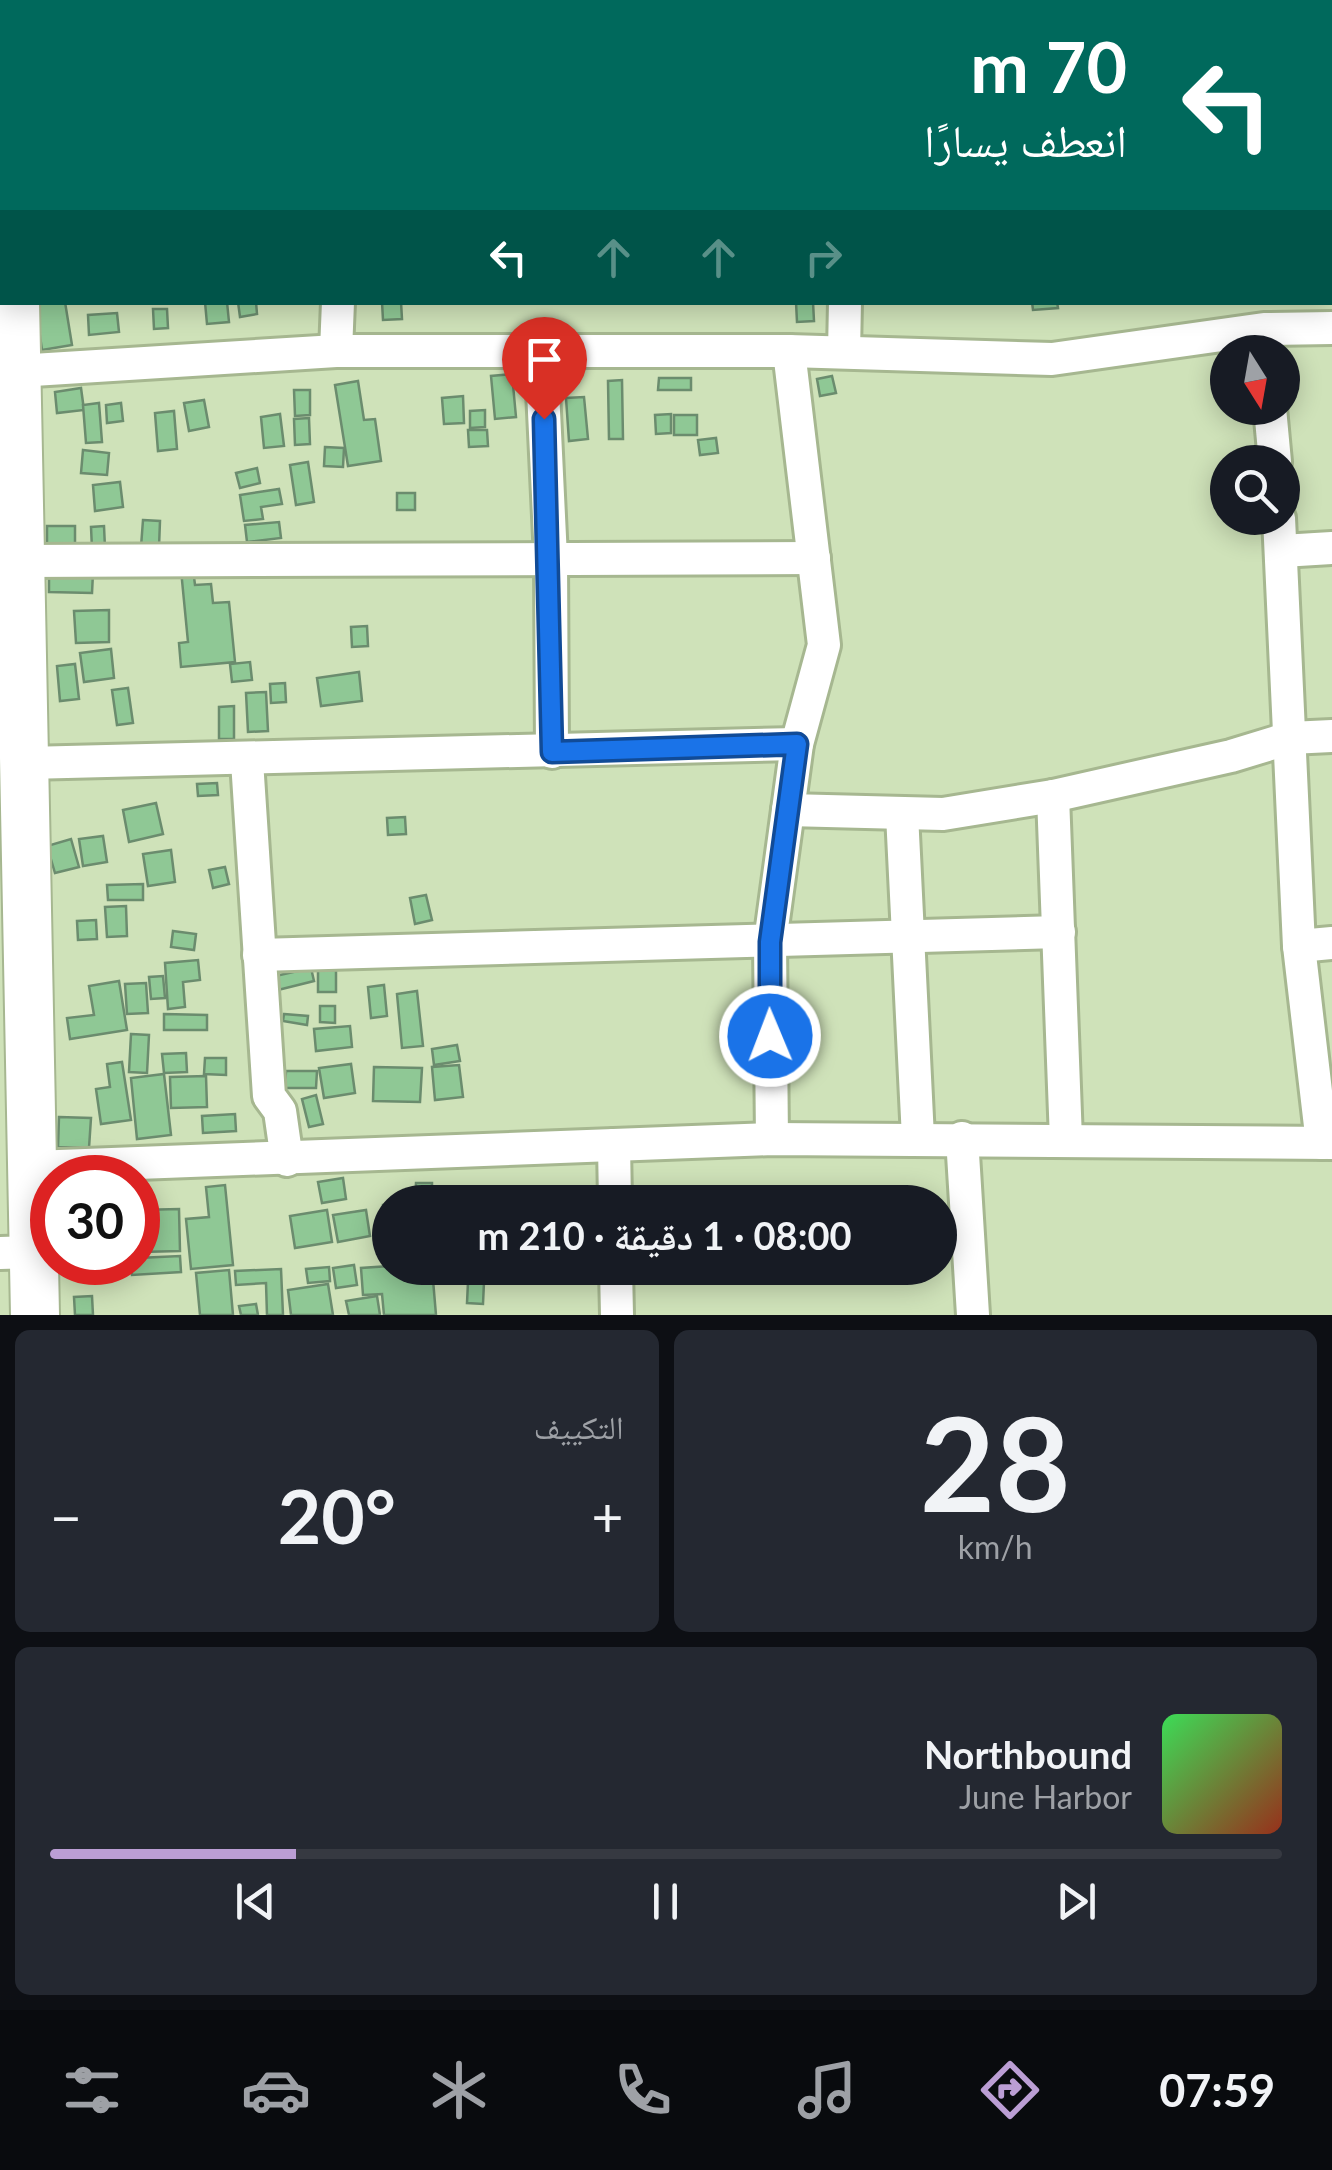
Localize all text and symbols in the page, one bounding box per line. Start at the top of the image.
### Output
text: 70 m [970,24,1127,108]
icon: left [1162,40,1292,170]
text: انعطف يسارًا [924,113,1127,167]
icon: left [481,230,536,285]
icon: ahead [586,230,641,285]
icon: ahead [691,230,746,285]
icon: right [796,230,851,285]
pin [502,317,587,420]
icon: arrive [517,332,572,387]
north arrow [1210,335,1300,425]
map controls [1210,335,1300,535]
button: search [1210,445,1300,535]
position arrow [718,984,822,1088]
speed limit sign: 30 [30,1155,160,1285]
text: 08:00 · 1 دقيقة · 210 m [477,1212,852,1258]
text: 28 [920,1384,1071,1540]
text: التكييف [534,1407,624,1446]
text: 20° [278,1470,396,1560]
text: − [50,1483,82,1549]
text: + [592,1483,623,1549]
text: km/h [958,1527,1033,1566]
text: Northbound [924,1731,1132,1777]
text: June Harbor [959,1777,1132,1816]
icon: previous [228,1874,283,1929]
icon: pause [638,1874,693,1929]
icon: next [1049,1874,1104,1929]
icon: filters [57,2055,127,2125]
icon: car [241,2055,311,2125]
icon: climate [424,2055,494,2125]
icon: phone [608,2055,678,2125]
icon: music [792,2055,862,2125]
icon: directions [975,2055,1045,2125]
text: 07:59 [1159,2063,1275,2117]

